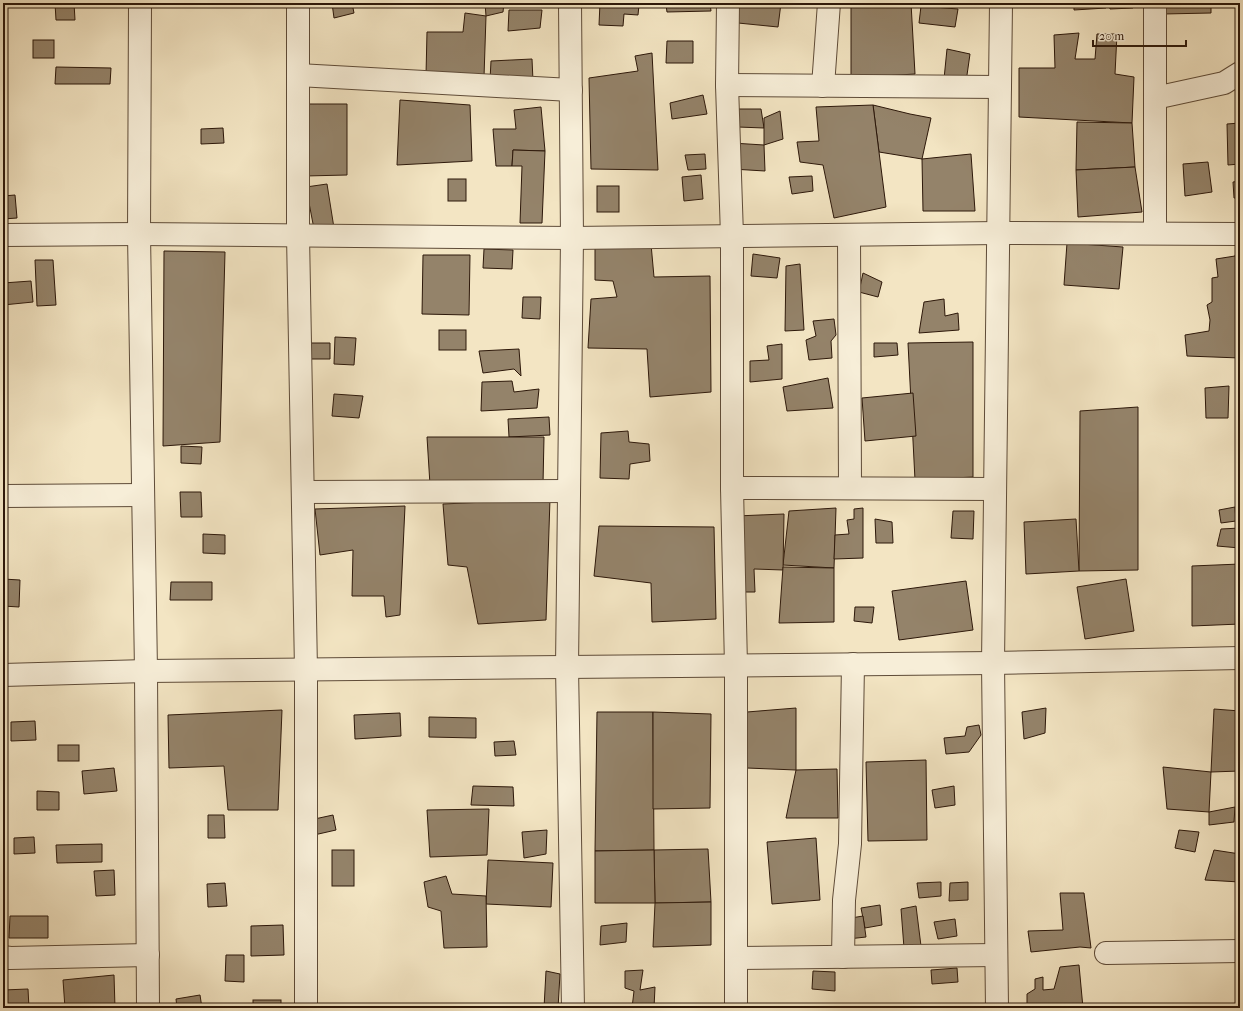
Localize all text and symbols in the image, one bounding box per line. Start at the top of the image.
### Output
scale bar [1093,22,1186,48]
text: 20 m [1099,29,1124,43]

